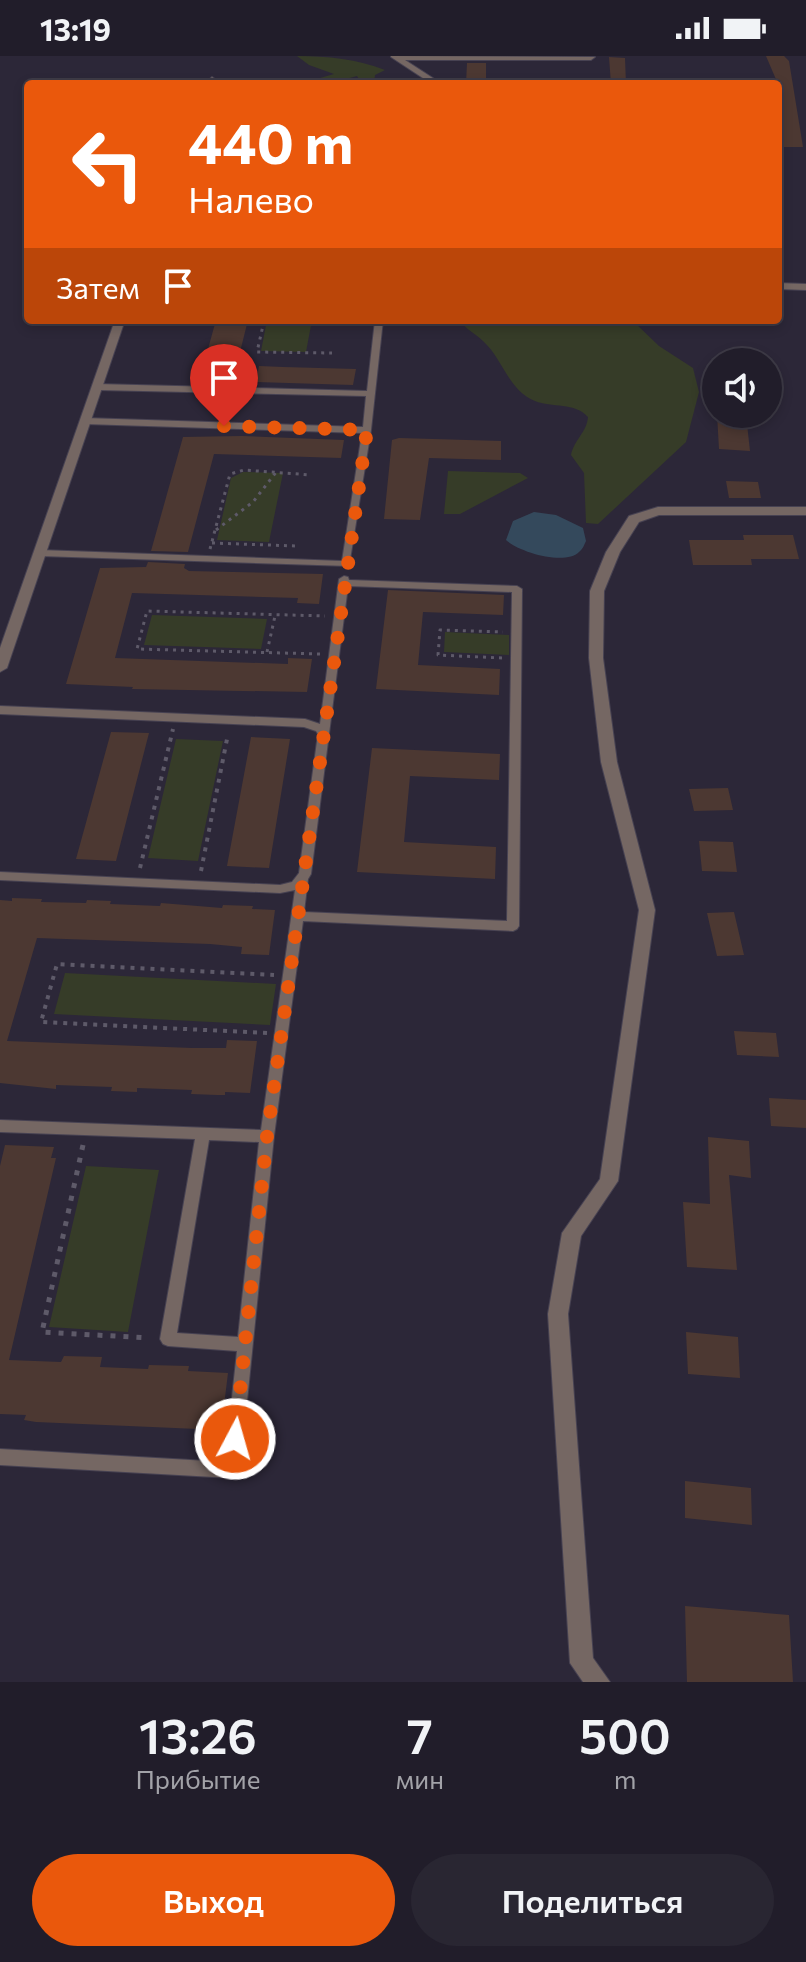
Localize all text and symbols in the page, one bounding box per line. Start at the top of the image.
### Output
text: 13:19 [40,10,111,47]
text: 440 m [188,107,353,176]
icon: left [56,112,160,216]
text: Налево [188,176,314,220]
icon: arrive [156,264,200,308]
text: Затем [56,268,140,305]
pin [190,344,258,426]
map controls [702,348,782,428]
button: sound [702,348,782,428]
icon: arrive [202,356,246,400]
position arrow [193,1397,277,1481]
text: 13:26 [139,1705,257,1764]
text: 7 [407,1705,433,1764]
text: 500 [579,1705,671,1764]
text: Прибытие [135,1763,260,1794]
text: мин [396,1763,444,1794]
text: m [614,1763,636,1794]
button: Выход [32,1854,395,1946]
button: Поделиться [411,1854,774,1946]

